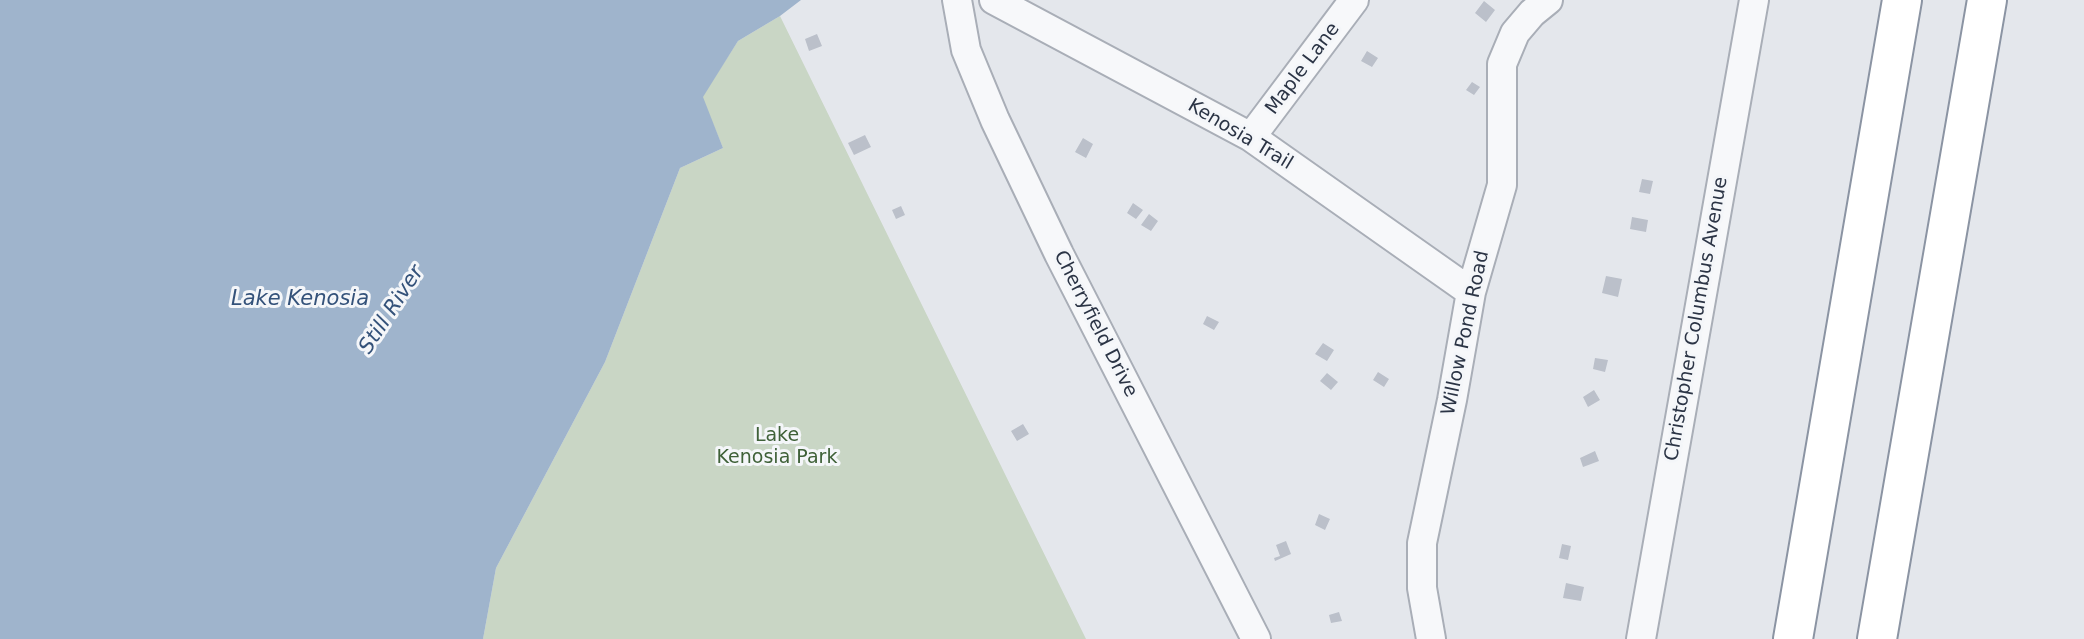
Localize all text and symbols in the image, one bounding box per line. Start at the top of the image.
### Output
street label: Maple Lane [1261,19,1345,119]
street label: Kenosia Trail [1183,95,1297,175]
street label: Christopher Columbus Avenue [1661,175,1733,463]
street label: Cherryfield Drive [1048,247,1142,401]
street label: Willow Pond Road [1437,249,1495,417]
water label: Still River [354,261,430,359]
water label: Lake Kenosia [231,287,369,313]
park label: Lake Kenosia Park [717,425,837,469]

